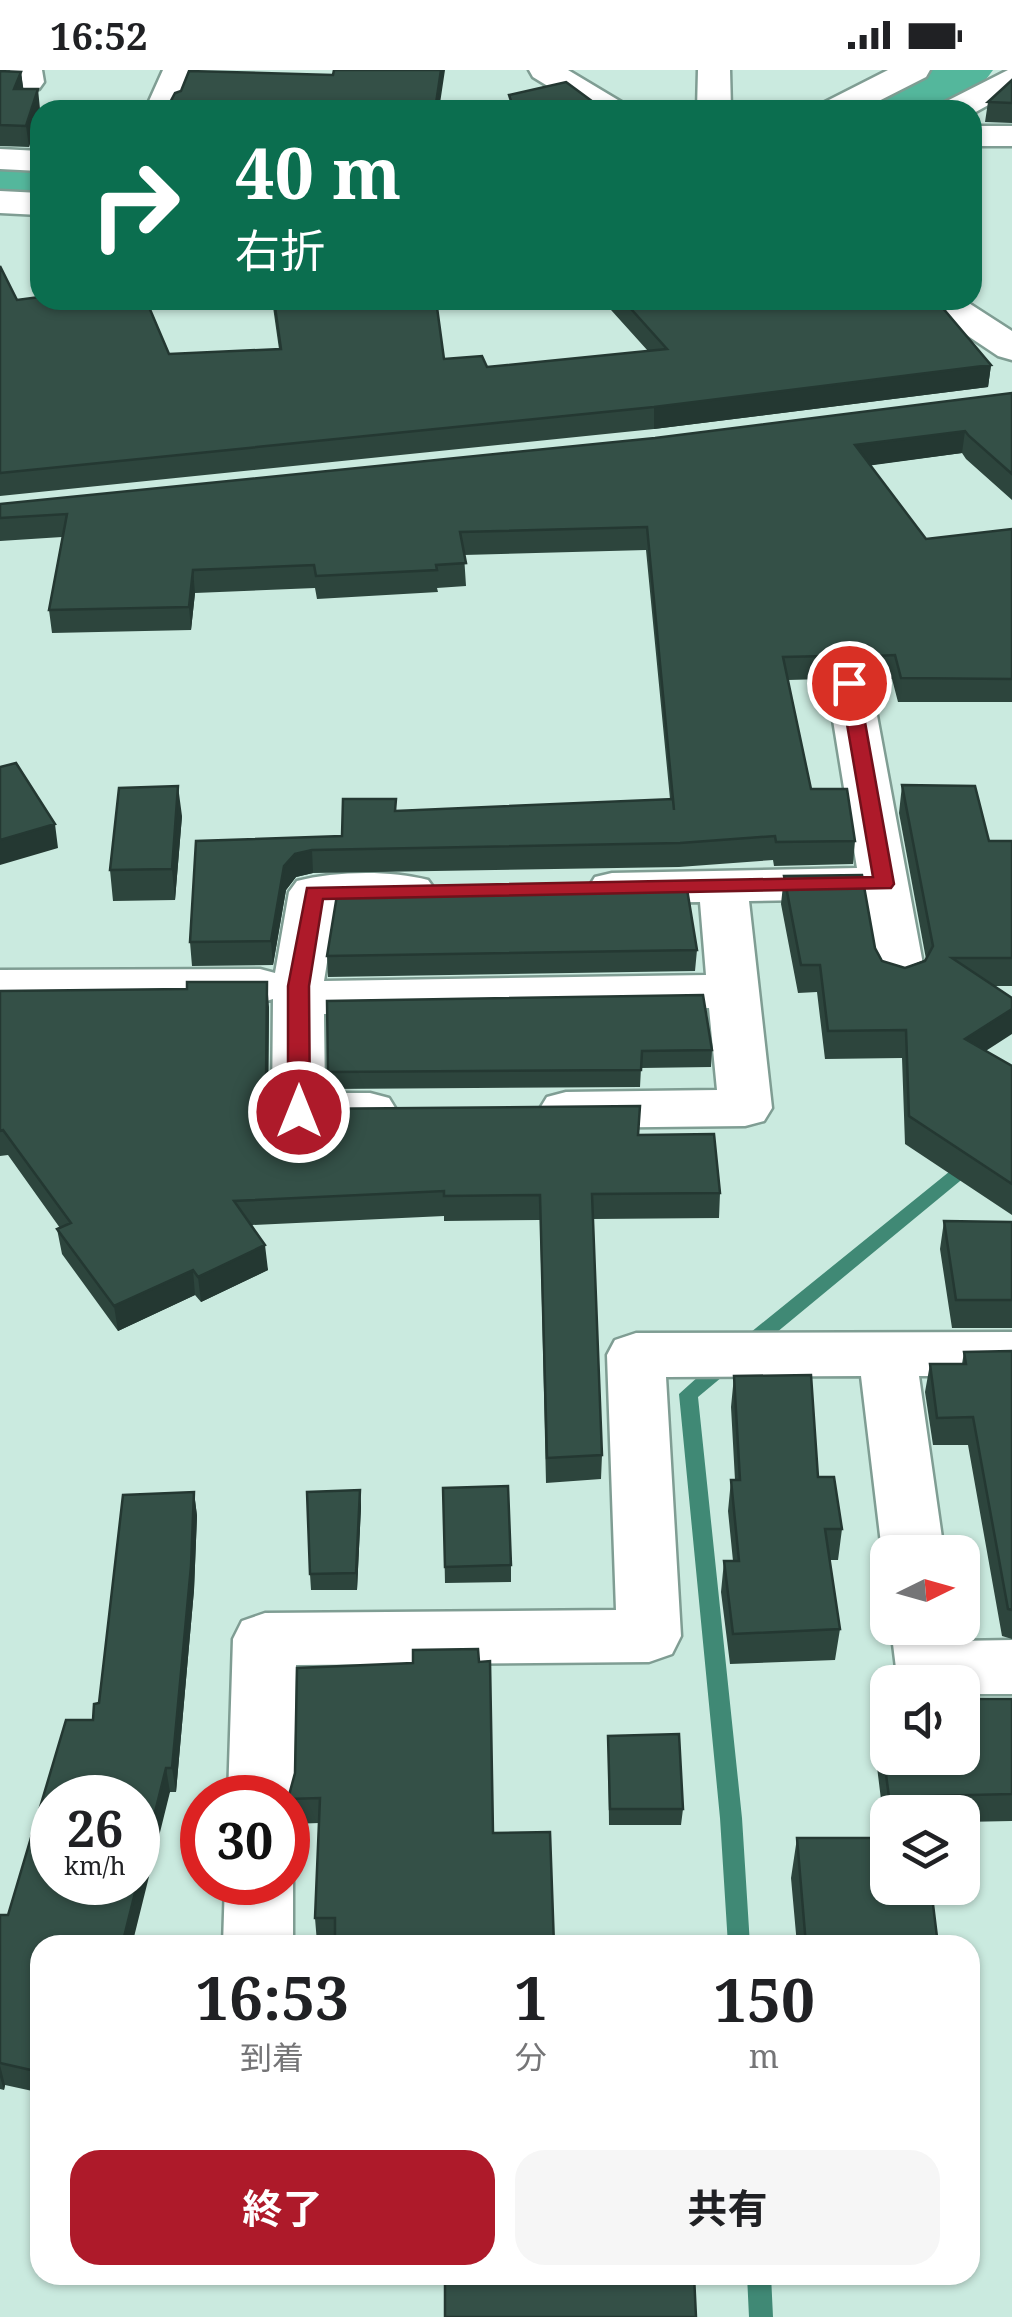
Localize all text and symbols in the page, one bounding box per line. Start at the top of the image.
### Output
text: 16:52 [50,9,147,61]
text: 40 m [235,124,401,220]
icon: right [70,140,200,270]
text: 右折 [235,219,325,280]
pin [807,641,892,726]
icon: arrive [822,656,877,711]
position arrow [247,1060,351,1164]
north arrow [870,1535,980,1645]
map controls [870,1535,980,1905]
button: sound [870,1665,980,1775]
speed limit sign: 30 [180,1775,310,1905]
text: 26 [67,1794,123,1862]
button: layers [870,1795,980,1905]
text: km/h [64,1848,126,1882]
text: 16:53 [195,1956,349,2038]
text: 1 [514,1956,548,2038]
text: 150 [713,1958,815,2040]
text: m [749,2034,779,2077]
text: 到着 [240,2035,304,2078]
text: 分 [515,2035,547,2078]
button: 終了 [70,2150,495,2265]
button: 共有 [515,2150,940,2265]

